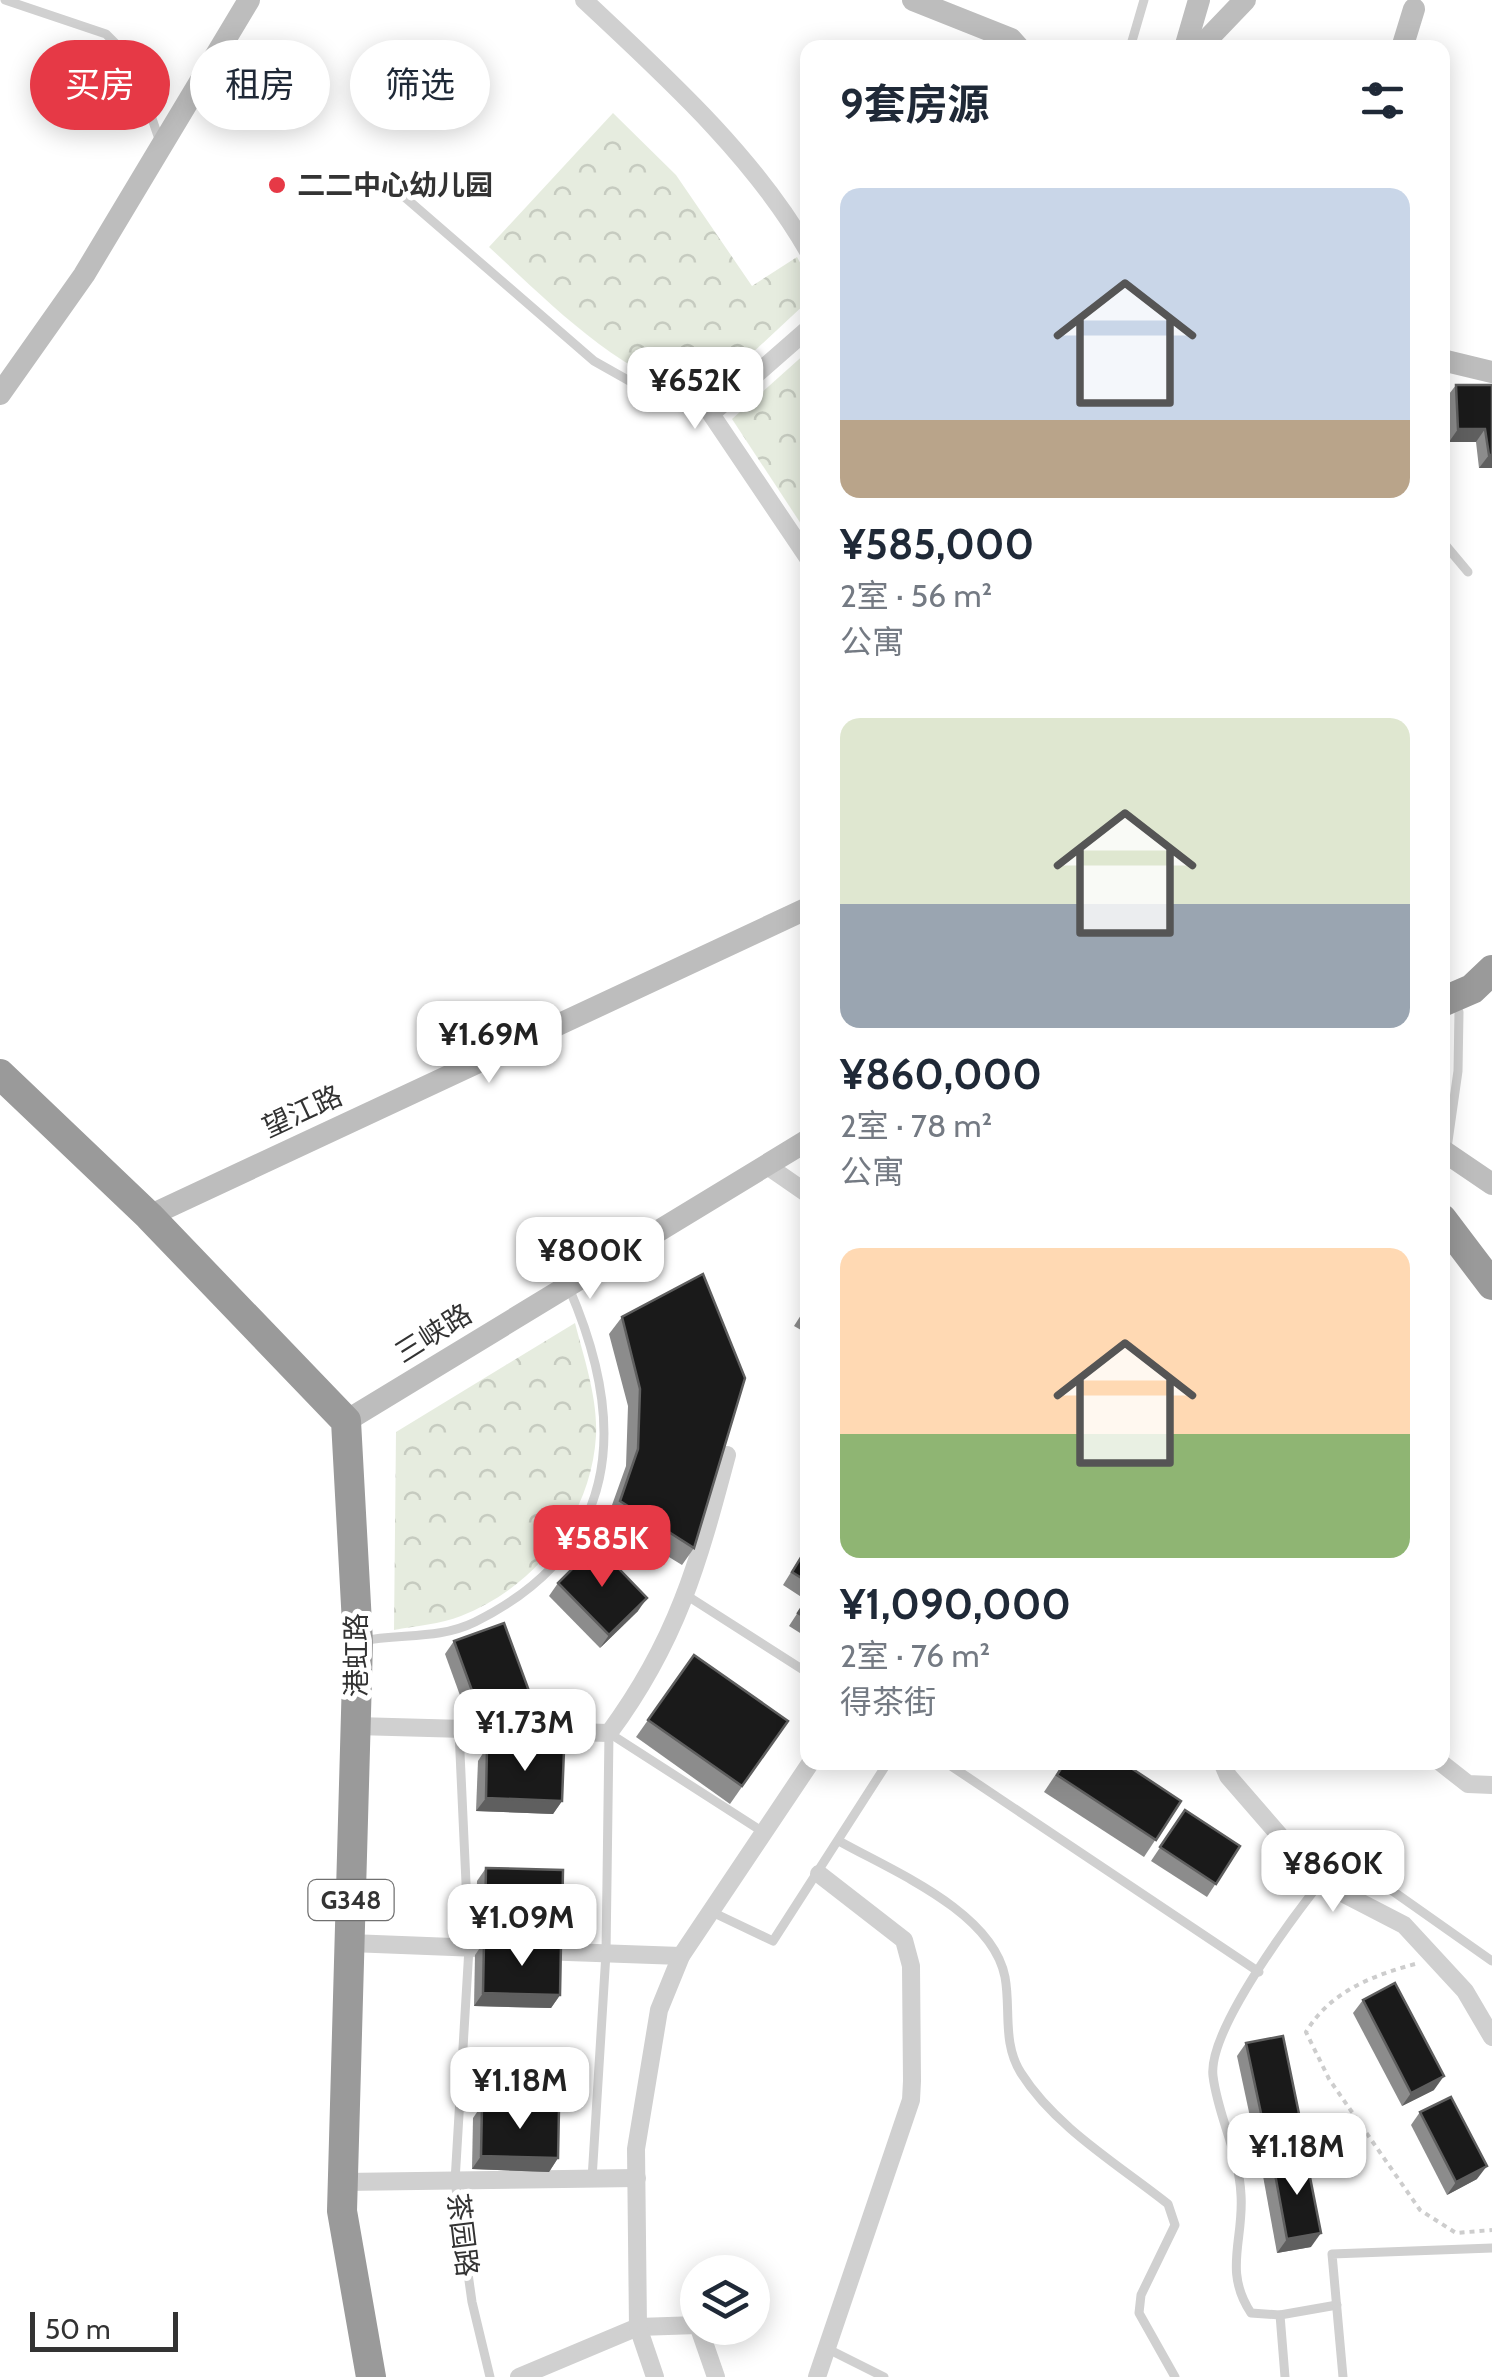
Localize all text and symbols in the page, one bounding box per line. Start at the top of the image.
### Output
chip: 买房 [30,40,170,130]
chip: 租房 [190,40,330,130]
chip: 筛选 [350,40,490,130]
icon: filters [1355,73,1410,128]
text: 9套房源 [840,78,990,130]
place label: 二二中心幼儿园 [297,168,493,202]
marker: 二二中心幼儿园 [266,174,288,196]
icon: home [1035,253,1215,433]
pin: ¥652K [625,347,765,432]
text: ¥652K [649,360,741,399]
text: ¥585,000 [840,518,1034,570]
text: 2室 · 56 m² [840,576,992,615]
text: 公寓 [840,622,904,661]
icon: home [1035,783,1215,963]
pin: ¥1.69M [408,1001,570,1086]
text: ¥1.69M [439,1014,539,1053]
text: ¥860,000 [840,1048,1042,1100]
street label: 望江路 [257,1078,347,1144]
text: 2室 · 78 m² [840,1106,992,1145]
text: 公寓 [840,1152,904,1191]
pin: ¥800K [520,1217,660,1302]
text: ¥800K [538,1230,642,1269]
street label: 三峡路 [388,1296,478,1370]
icon: home [1035,1313,1215,1493]
pin: ¥585K [532,1505,672,1590]
text: ¥585K [555,1518,649,1557]
text: ¥1,090,000 [840,1578,1071,1630]
street label: 港虹路 [339,1613,373,1697]
text: 2室 · 76 m² [840,1636,990,1675]
text: 得茶街 [840,1682,936,1721]
pin: ¥1.73M [444,1689,606,1774]
text: ¥1.73M [476,1702,574,1741]
pin: ¥860K [1263,1830,1403,1915]
text: ¥860K [1283,1843,1383,1882]
road number: G348 [308,1880,394,1920]
pin: ¥1.09M [441,1884,603,1969]
text: ¥1.09M [470,1897,574,1936]
pin: ¥1.18M [439,2047,601,2132]
text: ¥1.18M [472,2060,568,2099]
pin: ¥1.18M [1216,2113,1378,2198]
text: ¥1.18M [1249,2126,1345,2165]
street label: 茶园路 [441,2191,485,2279]
map controls [680,2255,770,2345]
button: layers [680,2255,770,2345]
scale bar [30,2307,178,2352]
text: 50 m [45,2312,111,2346]

